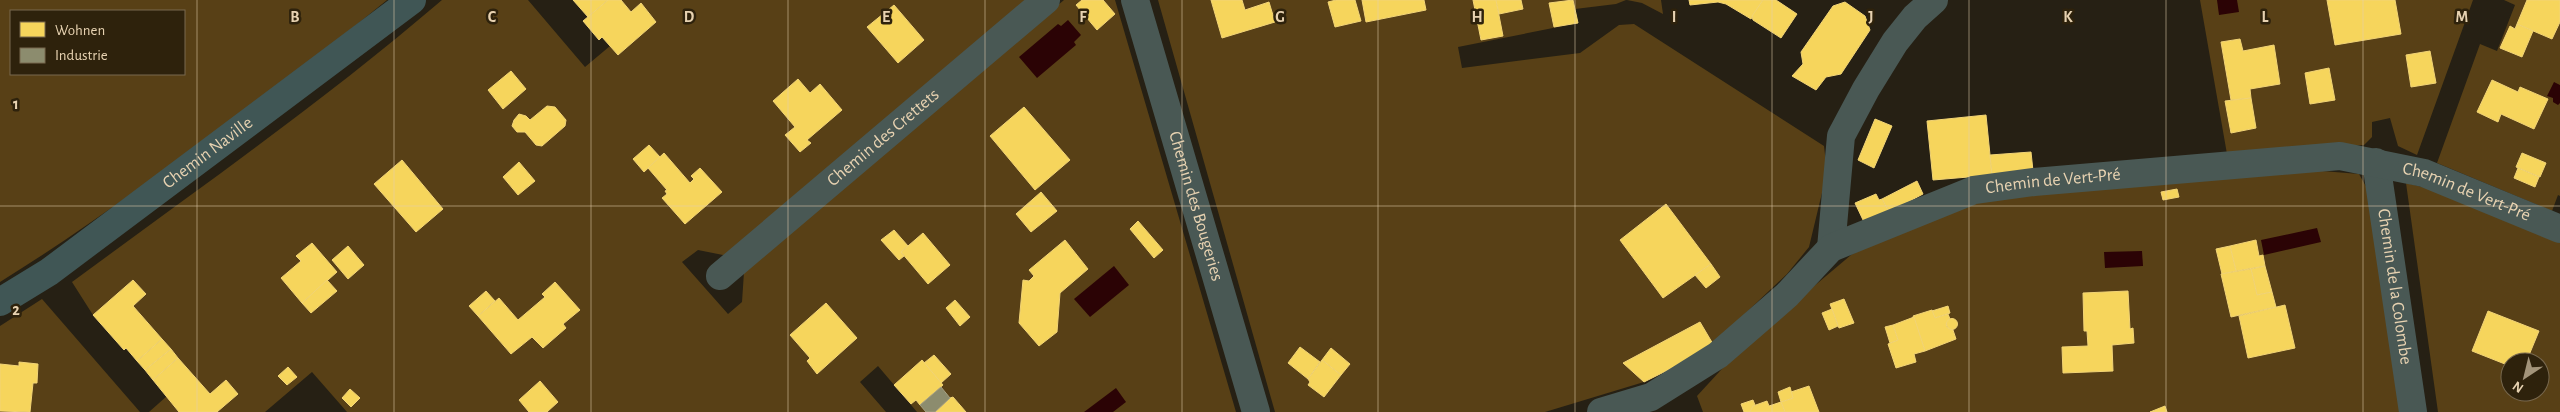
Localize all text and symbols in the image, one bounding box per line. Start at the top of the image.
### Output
text: B [290,9,300,25]
text: C [488,9,497,25]
text: D [684,9,695,25]
text: E [882,9,890,25]
text: F [1079,9,1087,25]
text: G [1275,9,1285,25]
text: H [1471,9,1483,25]
text: I [1672,9,1676,25]
text: J [1868,9,1874,25]
text: K [2063,9,2073,25]
text: L [2262,9,2269,25]
text: M [2456,9,2468,25]
legend [10,10,185,75]
text: Wohnen [55,23,105,38]
text: Industrie [55,48,108,63]
street label: Chemin des Crettets [824,85,943,190]
text: 1 [13,96,19,112]
street label: Chemin Naville [160,114,256,192]
street label: Chemin des Bougeries [1165,129,1226,283]
street label: Chemin de Vert-Pré [2401,160,2533,225]
street label: Chemin de Vert-Pré [1984,166,2121,197]
street label: Chemin de la Colombe [2374,207,2415,366]
text: 2 [12,302,20,318]
north arrow [2500,352,2550,402]
text: N [2510,378,2526,395]

